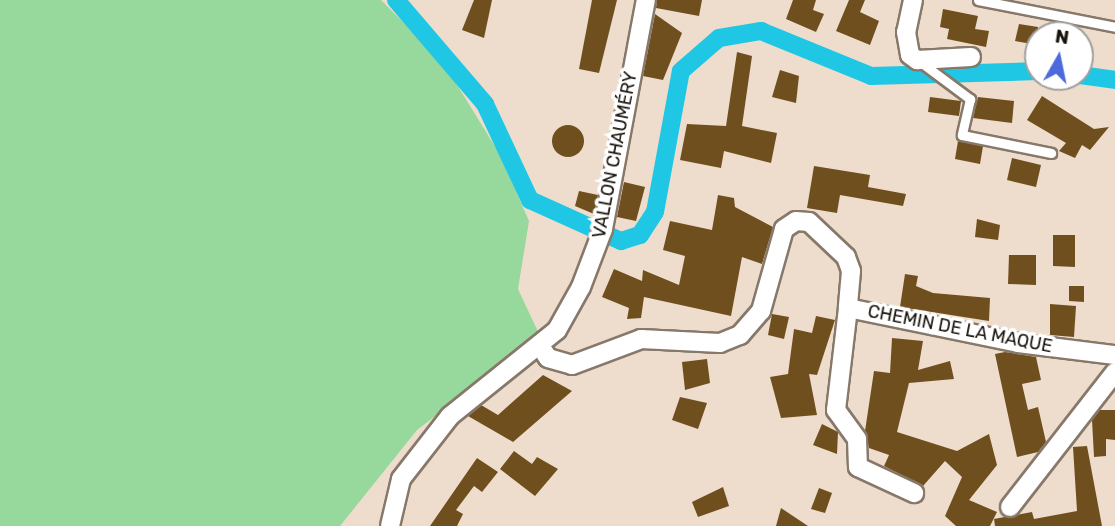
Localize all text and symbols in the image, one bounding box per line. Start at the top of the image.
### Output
north arrow [1024,21,1094,91]
text: N [1053,24,1071,49]
street label: VALLON CHAUMÉRY [588,70,642,240]
street label: CHEMIN DE LA MAQUE [866,300,1054,358]

